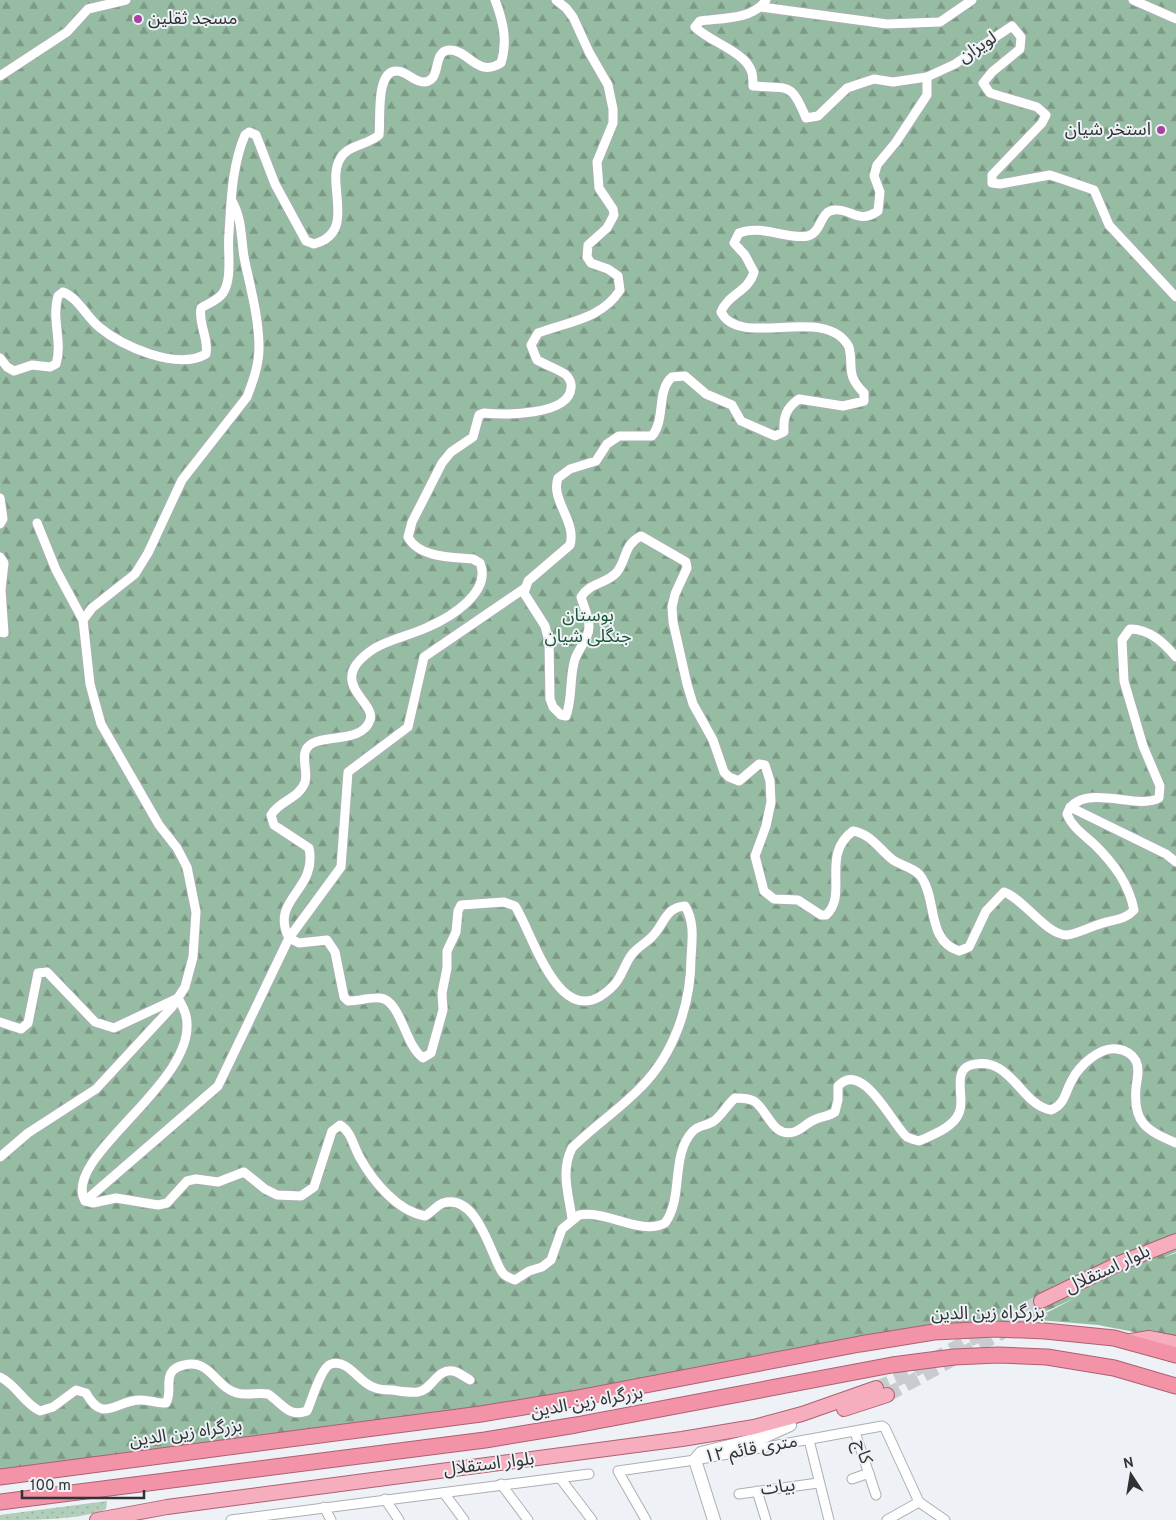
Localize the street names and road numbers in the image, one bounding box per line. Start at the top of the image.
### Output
street label: لویزان [954,27,1002,69]
street label: بلوار استقلال [1062,1240,1154,1300]
street label: بزرگراه زین الدین [931,1302,1045,1326]
street label: بزرگراه زین الدین [529,1382,645,1424]
street label: بزرگراه زین الدین [128,1415,244,1453]
street label: ۱۲ متری قائم [703,1430,799,1470]
street label: کاج [847,1437,877,1468]
street label: بلوار استقلال [442,1448,536,1482]
street label: بیات [759,1474,797,1502]

